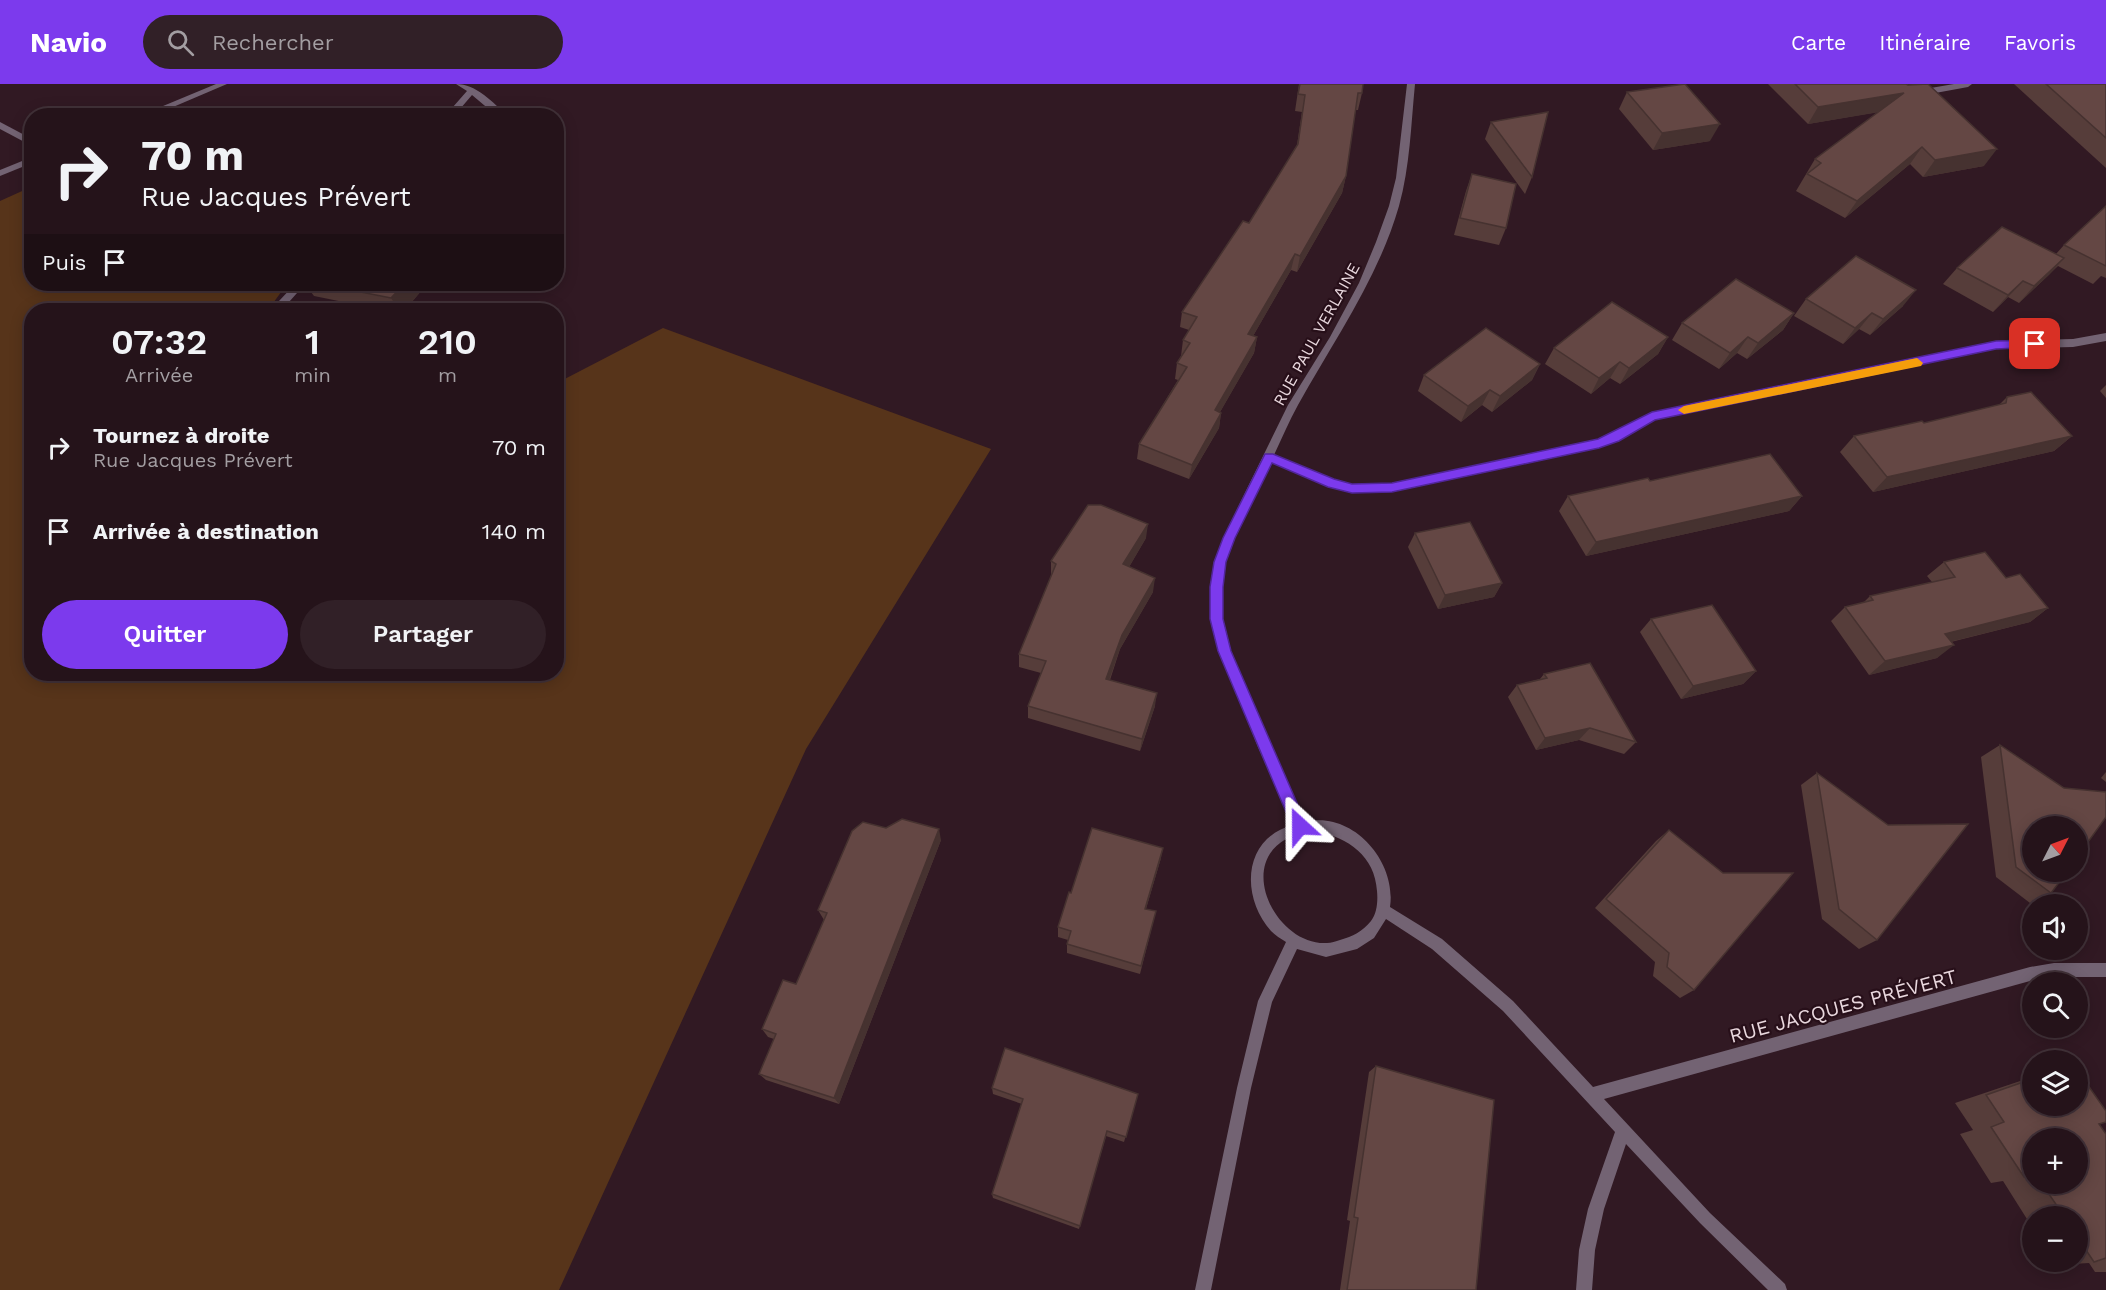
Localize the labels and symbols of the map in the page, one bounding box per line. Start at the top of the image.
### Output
street label: RUE PAUL VERLAINE [1269,260,1364,409]
pin [2009,318,2060,369]
position arrow [1268,794,1332,858]
north arrow [2022,816,2088,882]
street label: RUE JACQUES PRÉVERT [1727,964,1959,1048]

